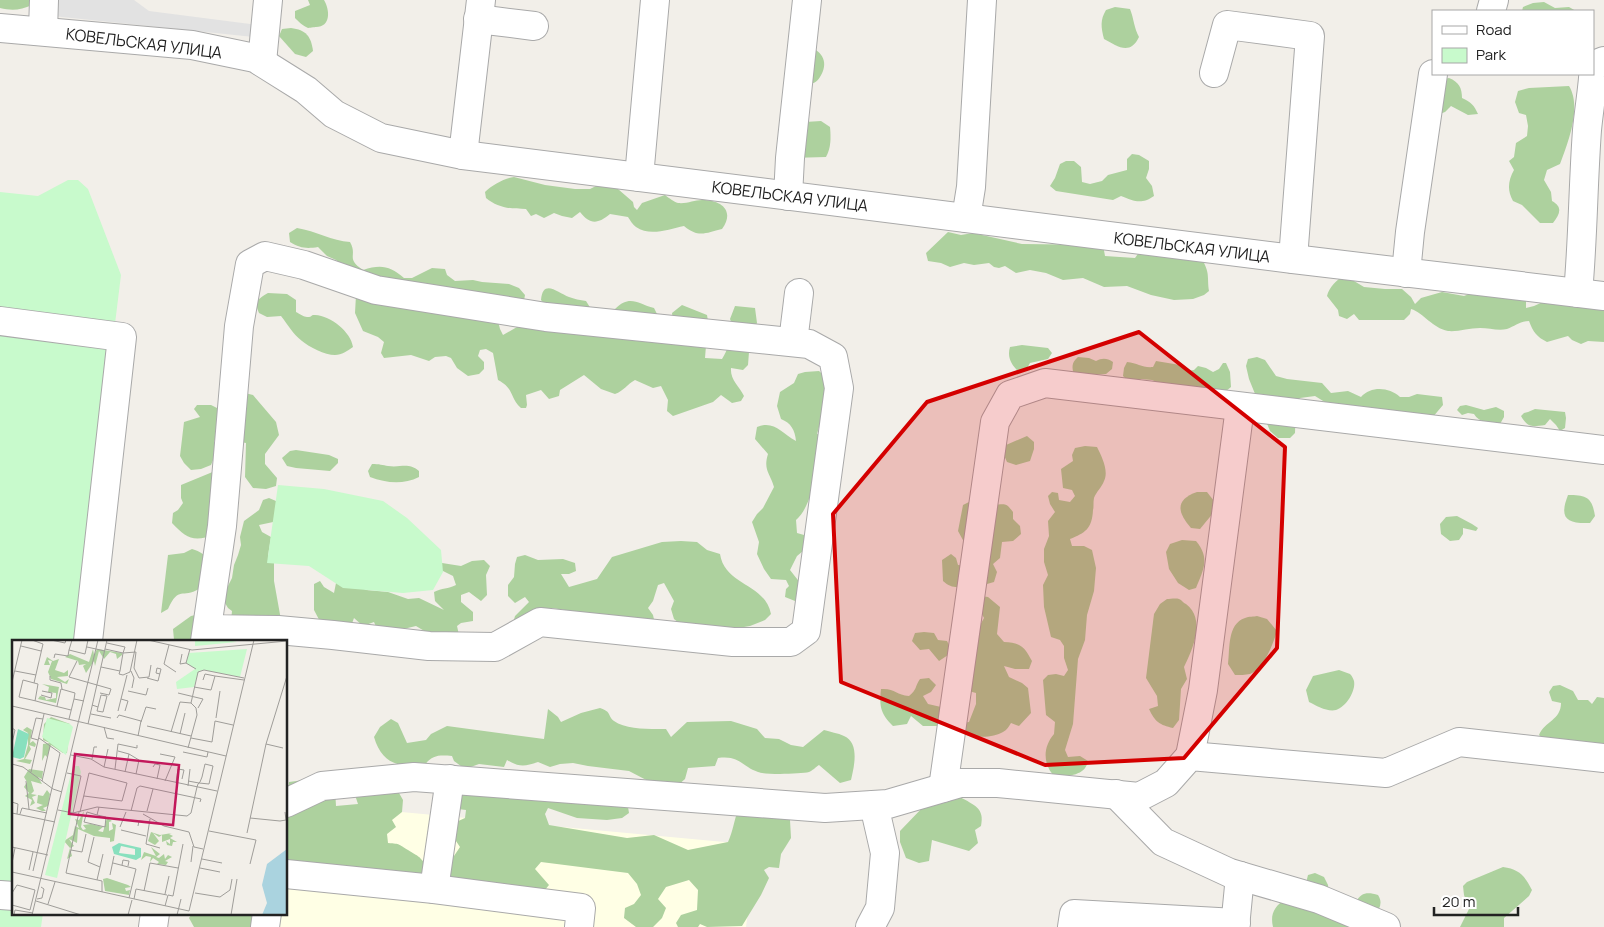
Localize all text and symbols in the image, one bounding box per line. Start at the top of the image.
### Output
legend [1432,10,1594,75]
text: Road [1476,19,1512,40]
street label: КОВЕЛЬСКАЯ УЛИЦА [65,22,223,64]
text: Park [1476,44,1506,65]
street label: КОВЕЛЬСКАЯ УЛИЦА [711,175,869,217]
street label: КОВЕЛЬСКАЯ УЛИЦА [1113,226,1271,268]
inset map [12,640,288,914]
scale bar [1434,884,1518,916]
text: 20 m [1442,891,1475,912]

